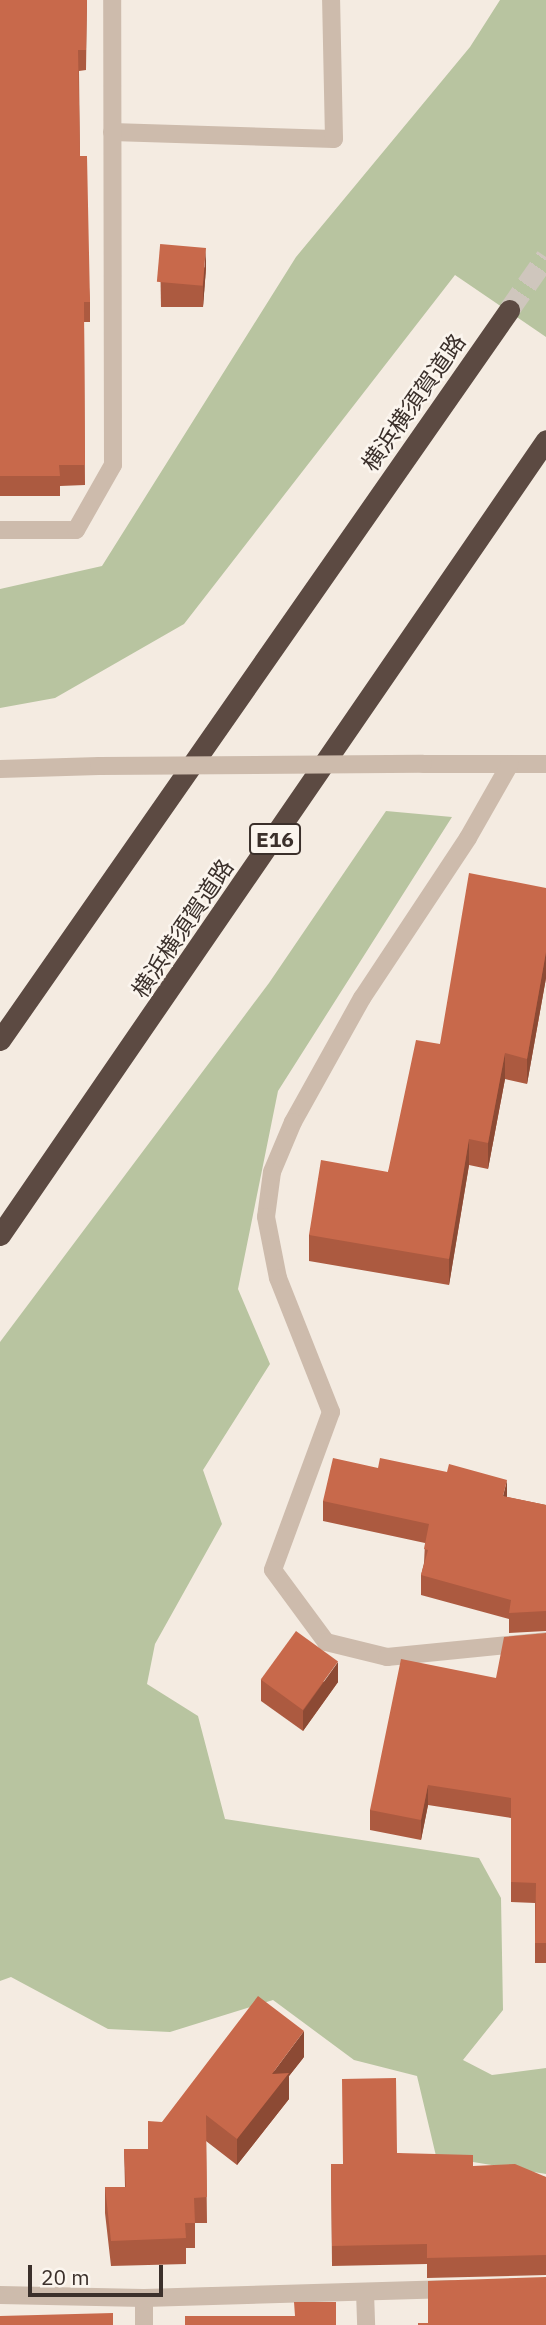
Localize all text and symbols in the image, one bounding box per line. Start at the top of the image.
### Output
street label: 横浜横須賀道路 [356,328,470,476]
road number: E16 [249,822,301,856]
street label: 横浜横須賀道路 [126,854,238,1002]
scale bar [32,2252,166,2296]
text: 20 m [41,2263,90,2291]

